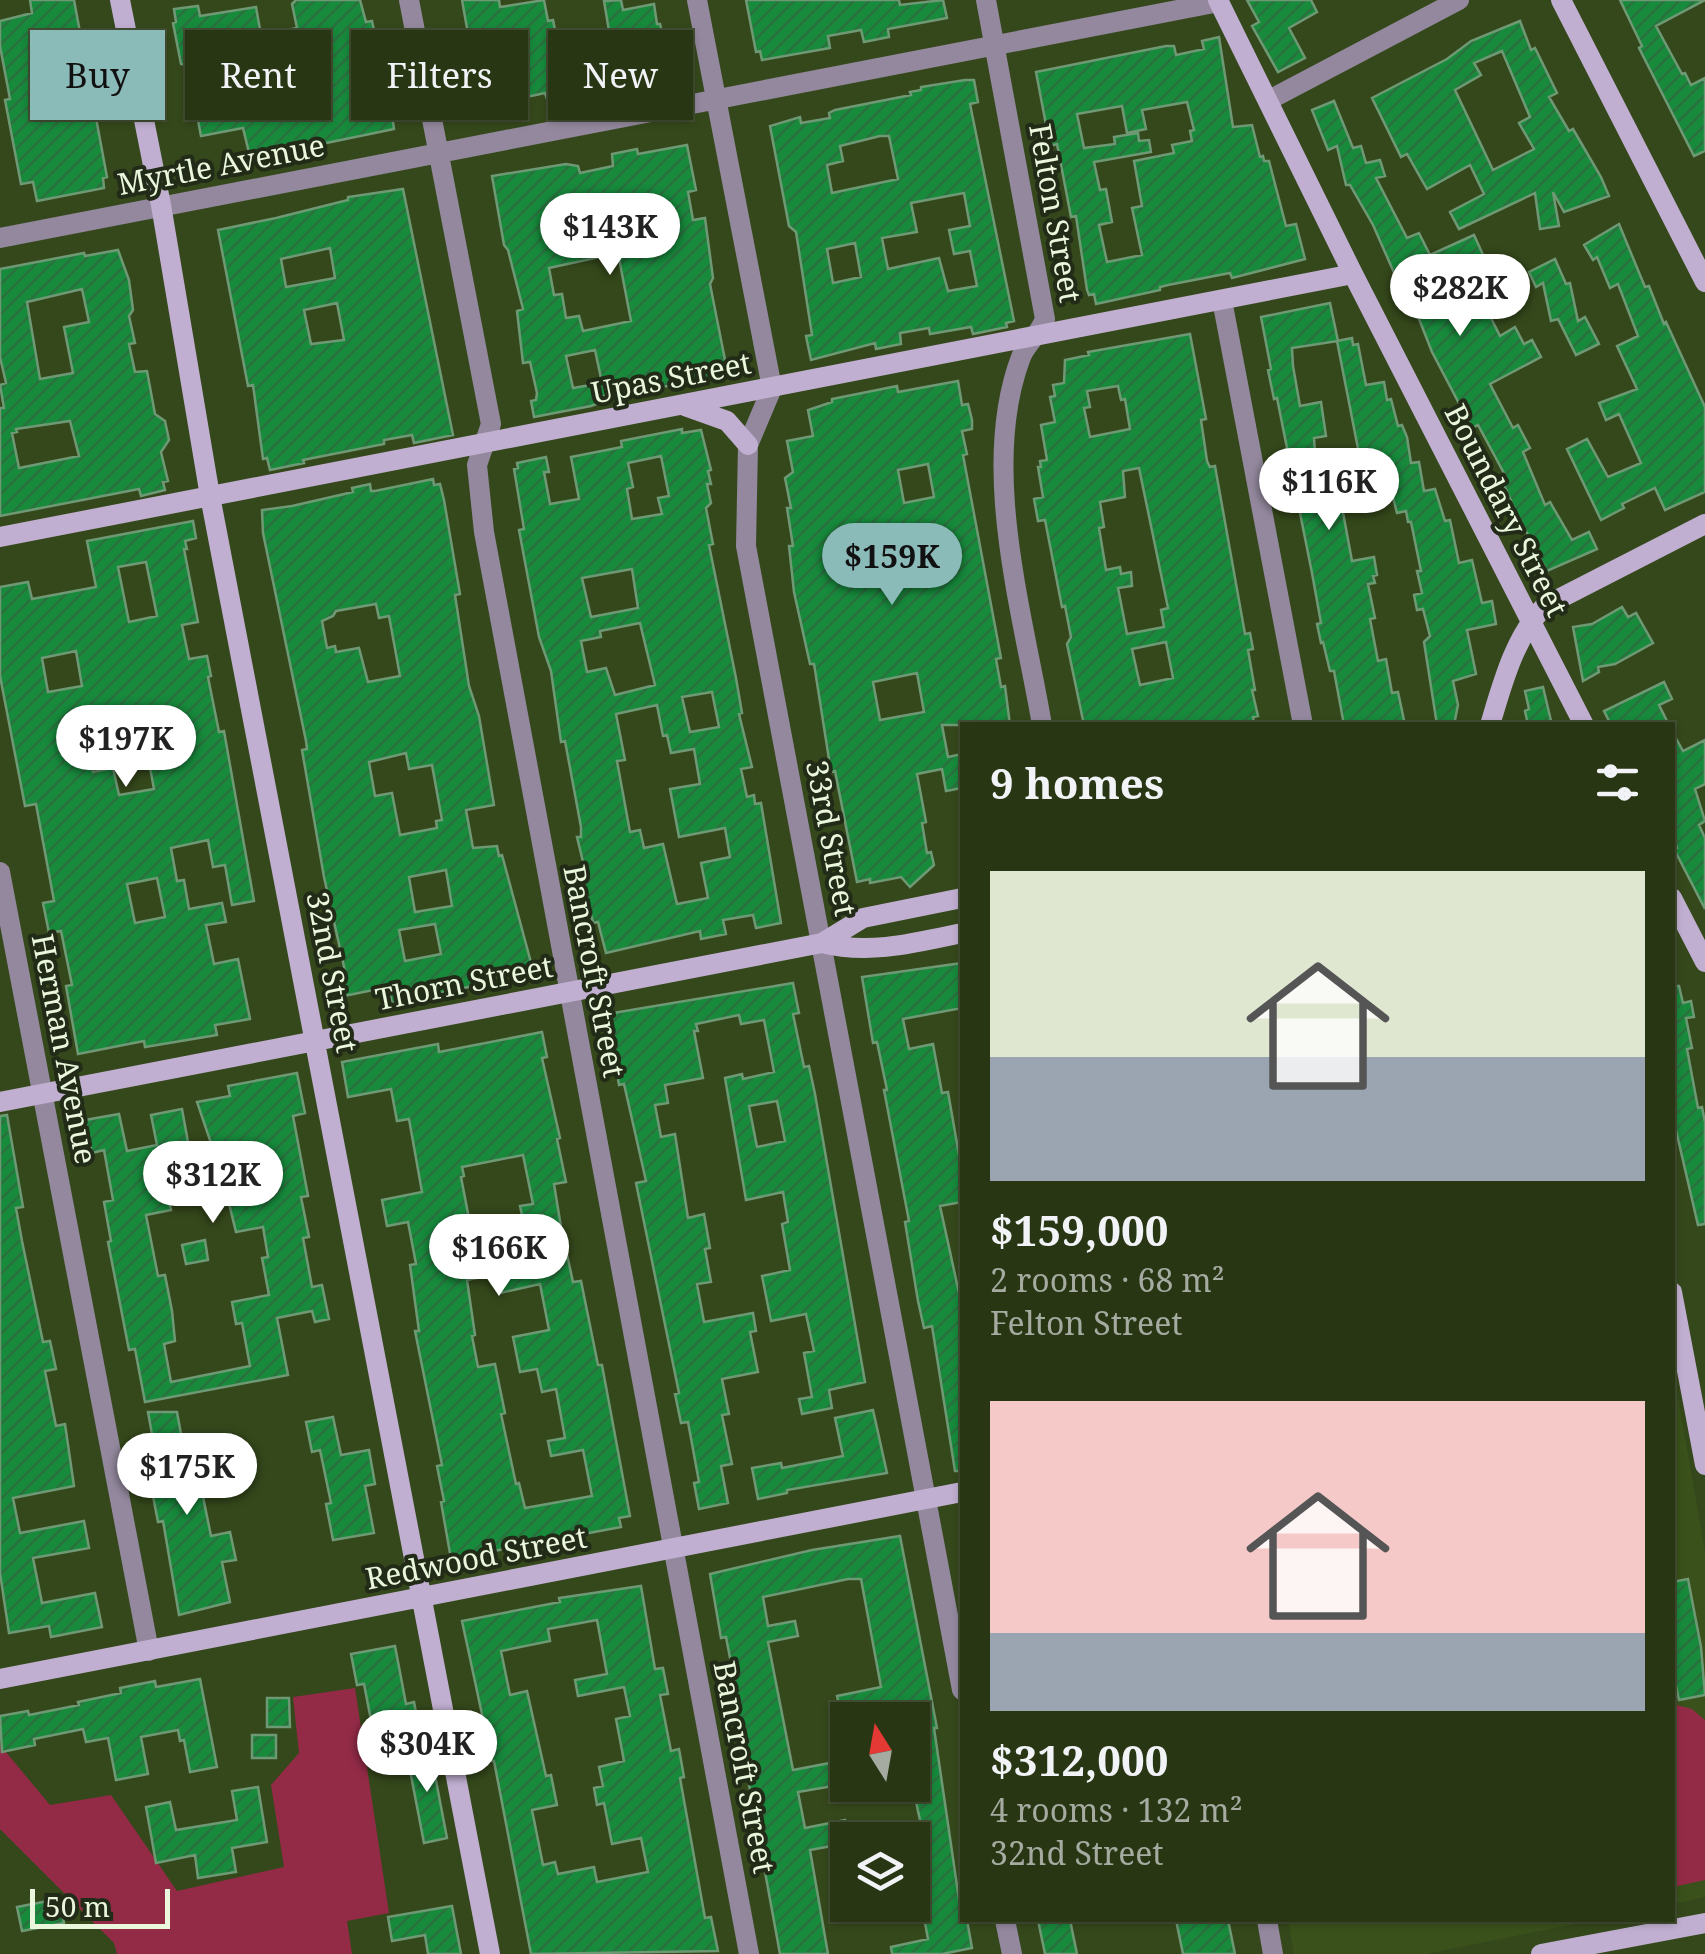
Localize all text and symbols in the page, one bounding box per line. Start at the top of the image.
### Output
chip: Buy [30,30,165,120]
chip: Rent [185,30,331,120]
chip: Filters [351,30,528,120]
chip: New [548,30,693,120]
street label: Felton Street [1020,121,1092,305]
street label: Myrtle Avenue [114,124,328,204]
pin: $143K [540,193,680,278]
text: $143K [562,204,658,247]
pin: $282K [1390,254,1530,339]
text: $282K [1412,265,1508,308]
street label: Upas Street [588,341,754,413]
street label: Boundary Street [1436,397,1578,623]
pin: $116K [1259,448,1399,533]
text: $116K [1281,459,1377,502]
pin: $159K [822,523,962,608]
text: $159K [844,534,940,577]
pin: $197K [56,705,196,790]
text: $197K [78,716,174,759]
text: 9 homes [990,754,1164,811]
icon: filters [1590,755,1645,810]
street label: 33rd Street [797,757,867,919]
street label: Bancroft Street [554,861,636,1081]
street label: 32nd Street [297,888,369,1056]
street label: Herman Avenue [23,930,107,1168]
icon: home [1228,936,1408,1116]
street label: Thorn Street [372,945,556,1019]
pin: $312K [143,1141,283,1226]
text: $312K [165,1152,261,1195]
text: $159,000 [990,1201,1168,1258]
pin: $166K [429,1214,569,1299]
text: $166K [451,1225,547,1268]
text: 2 rooms · 68 m² [990,1258,1225,1301]
text: Felton Street [990,1301,1183,1344]
pin: $175K [117,1433,257,1518]
text: $175K [139,1444,235,1487]
icon: home [1228,1466,1408,1646]
street label: Redwood Street [362,1515,590,1599]
street label: Bancroft Street [704,1657,786,1877]
north arrow [830,1702,930,1802]
map controls [830,1702,930,1922]
pin: $304K [357,1710,497,1795]
text: $304K [379,1721,475,1764]
text: $312,000 [990,1731,1168,1788]
text: 4 rooms · 132 m² [990,1788,1243,1831]
button: layers [830,1822,930,1922]
text: 32nd Street [990,1831,1164,1874]
scale bar [30,1884,170,1928]
text: 50 m [45,1887,110,1925]

